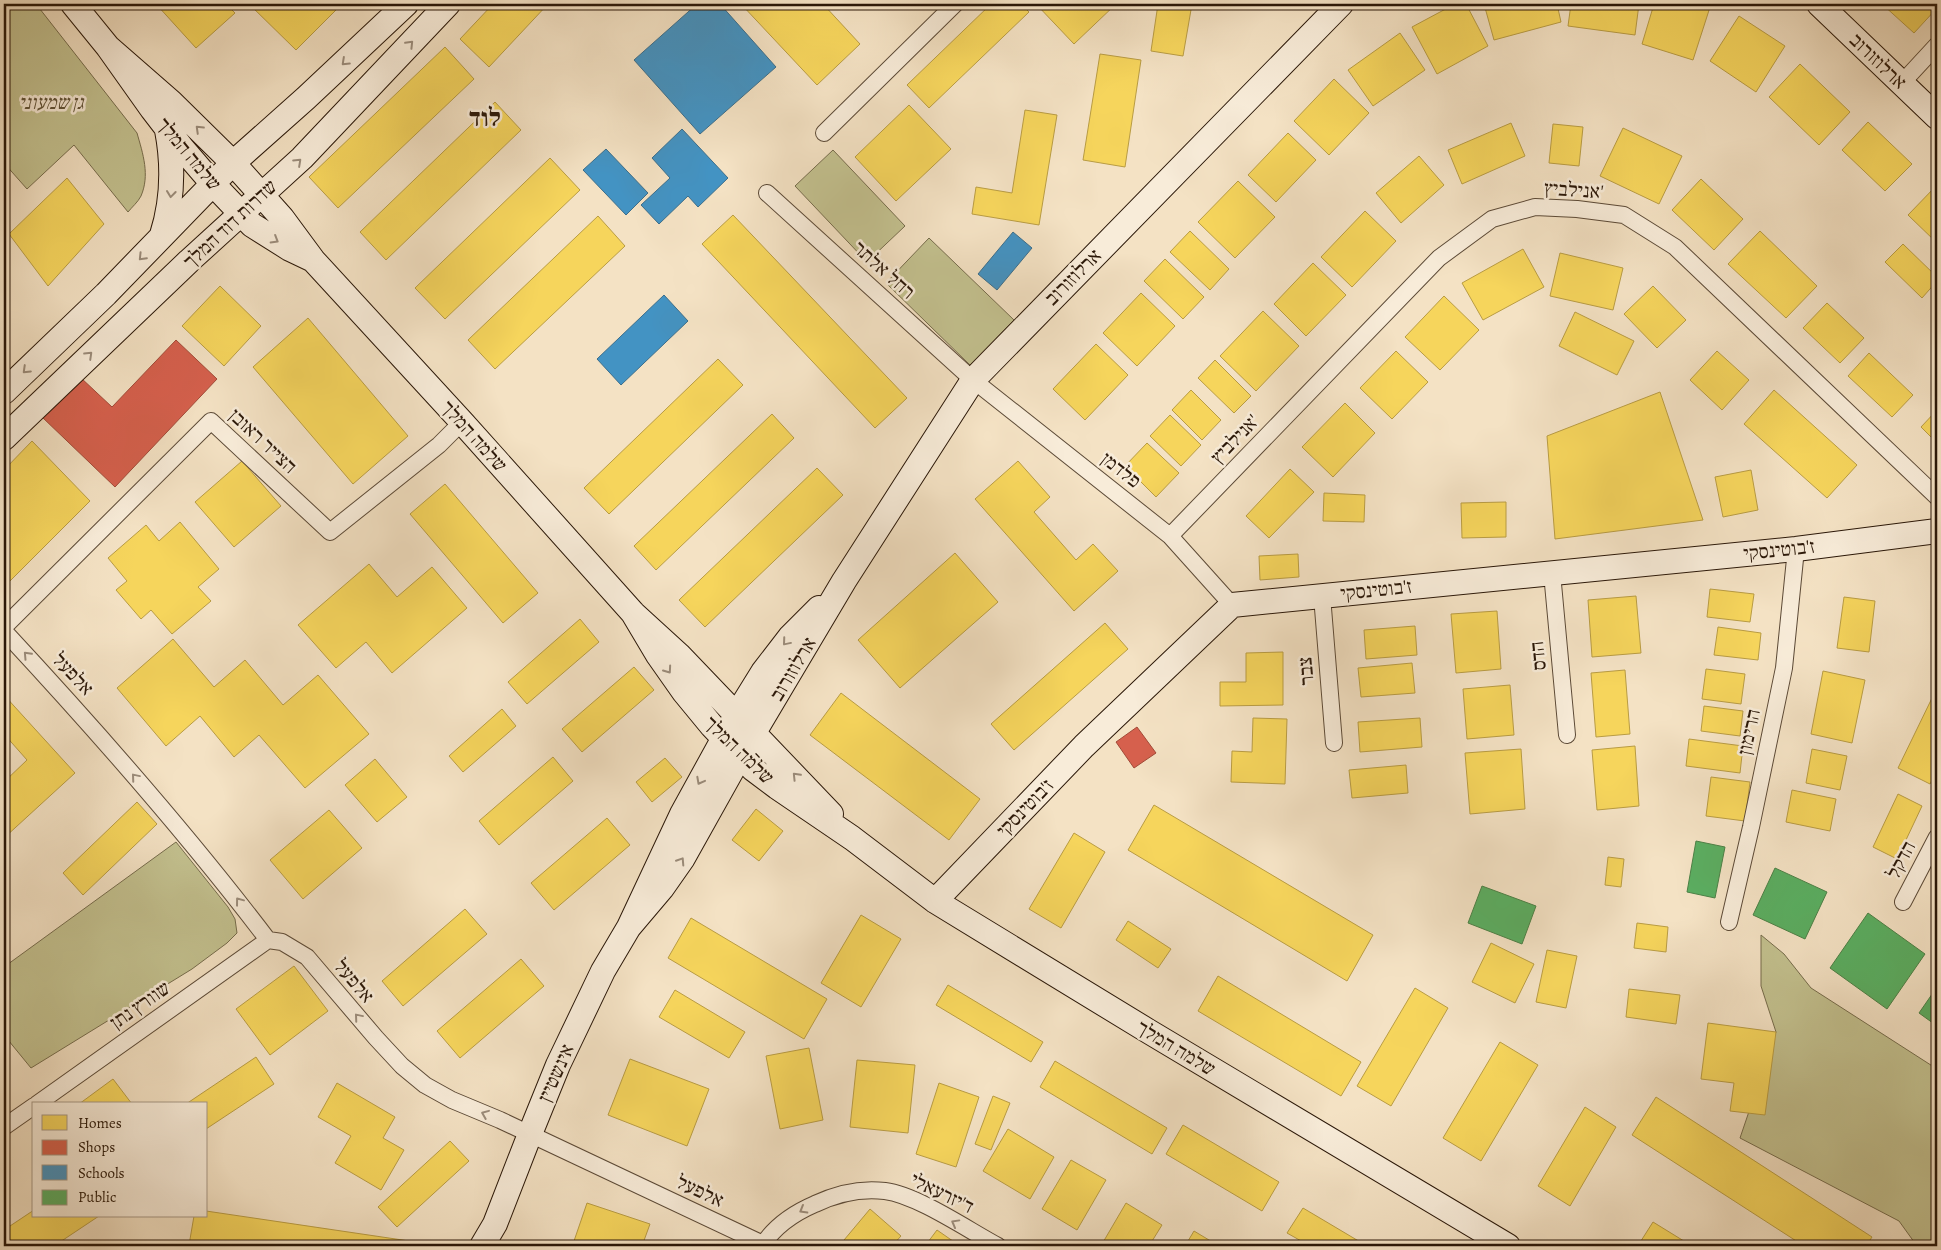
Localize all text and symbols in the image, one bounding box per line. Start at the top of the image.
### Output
street label: ארלוזורוב [1843,27,1913,95]
one-way arrow [404,40,413,49]
one-way arrow [342,56,351,65]
park label: גן שמעוני [19,89,85,116]
district label: לוד [469,101,501,135]
street label: שלמה המלך [150,112,228,196]
one-way arrow [196,126,205,135]
one-way arrow [292,158,301,167]
street label: שדרות דוד המלך [177,173,283,275]
street label: אנילביץ' [1543,174,1605,206]
one-way arrow [166,191,177,199]
one-way arrow [269,234,278,244]
street label: רחל אלתר [847,235,921,305]
street label: ארלוזורוב [1039,243,1107,311]
one-way arrow [139,251,148,260]
one-way arrow [84,352,93,361]
one-way arrow [23,364,32,373]
street label: שלמה המלך [435,394,513,478]
street label: הצייר ראובן [223,402,303,480]
street label: אנילביץ' [1205,408,1265,470]
street label: פלדמן [1095,446,1147,494]
street label: ז'בוטינסקי [1742,533,1816,567]
street label: ז'בוטינסקי [1339,573,1413,607]
street label: ארלוזורוב [763,632,823,706]
one-way arrow [783,636,792,645]
street label: הדס [1523,640,1553,672]
street label: אלפעל [46,647,100,701]
one-way arrow [24,652,33,661]
street label: צבר [1291,656,1321,686]
one-way arrow [662,664,671,673]
street label: הרימון [1731,706,1767,758]
street label: שלמה המלך [698,710,780,790]
one-way arrow [131,773,140,782]
one-way arrow [793,773,802,782]
street label: ז'בוטינסקי [990,773,1060,843]
one-way arrow [696,776,706,785]
street label: הדקל [1880,836,1922,884]
one-way arrow [675,857,684,867]
one-way arrow [236,898,244,907]
street label: אלפעל [328,953,380,1009]
street label: שוורץ נתן [105,975,175,1035]
one-way arrow [354,1014,363,1023]
street label: שלמה המלך [1131,1014,1221,1082]
street label: אינשטיין [531,1040,581,1106]
legend [32,1102,208,1218]
one-way arrow [481,1110,490,1120]
text: Homes [78,1113,122,1133]
text: Shops [78,1137,115,1157]
text: Schools [78,1163,125,1183]
street label: ד'יזרעאלי [906,1166,978,1220]
street label: אלפעל [672,1168,728,1214]
text: Public [78,1187,116,1207]
one-way arrow [800,1204,809,1214]
one-way arrow [952,1219,961,1229]

